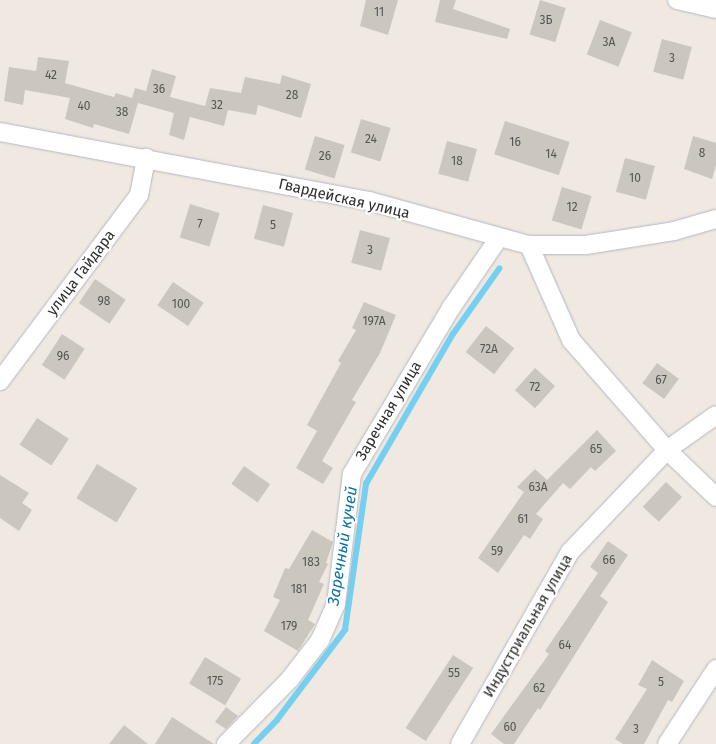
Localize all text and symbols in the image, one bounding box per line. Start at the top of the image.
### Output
house number: 11 [374,6,384,20]
house number: 3Б [540,14,552,28]
house number: 3А [603,36,615,50]
house number: 3 [669,52,675,66]
house number: 42 [45,69,57,83]
house number: 36 [153,83,165,97]
house number: 28 [286,89,298,103]
house number: 32 [211,99,223,113]
house number: 40 [77,100,91,114]
house number: 38 [116,106,128,120]
house number: 24 [365,133,377,147]
house number: 16 [509,136,521,150]
house number: 8 [699,147,705,161]
house number: 14 [545,148,557,162]
house number: 26 [319,150,331,164]
house number: 18 [451,155,463,169]
house number: 10 [629,172,641,186]
street label: Гвардейская улица [277,175,411,223]
house number: 12 [566,201,578,215]
house number: 7 [197,218,203,232]
house number: 5 [270,219,276,233]
street label: улица Гайдара [43,227,119,319]
house number: 3 [367,244,373,258]
house number: 98 [98,295,110,309]
house number: 100 [172,298,190,312]
house number: 197А [362,315,386,329]
house number: 72А [480,343,498,357]
house number: 96 [57,350,69,364]
street label: Заречная улица [352,358,426,464]
house number: 67 [655,374,667,388]
house number: 72 [529,381,541,395]
house number: 65 [590,443,602,457]
house number: 63А [528,481,548,495]
water label: Заречный кучей [324,485,362,607]
house number: 61 [517,513,529,527]
house number: 59 [491,545,503,559]
street label: Индустриальная улица [480,551,576,701]
house number: 66 [603,554,615,568]
house number: 183 [302,556,320,570]
house number: 181 [291,583,307,597]
house number: 179 [281,620,297,634]
house number: 64 [559,639,571,653]
house number: 55 [448,667,460,681]
house number: 175 [207,675,223,689]
house number: 5 [658,676,664,690]
house number: 62 [533,682,545,696]
house number: 60 [503,721,517,735]
house number: 3 [633,723,639,737]

